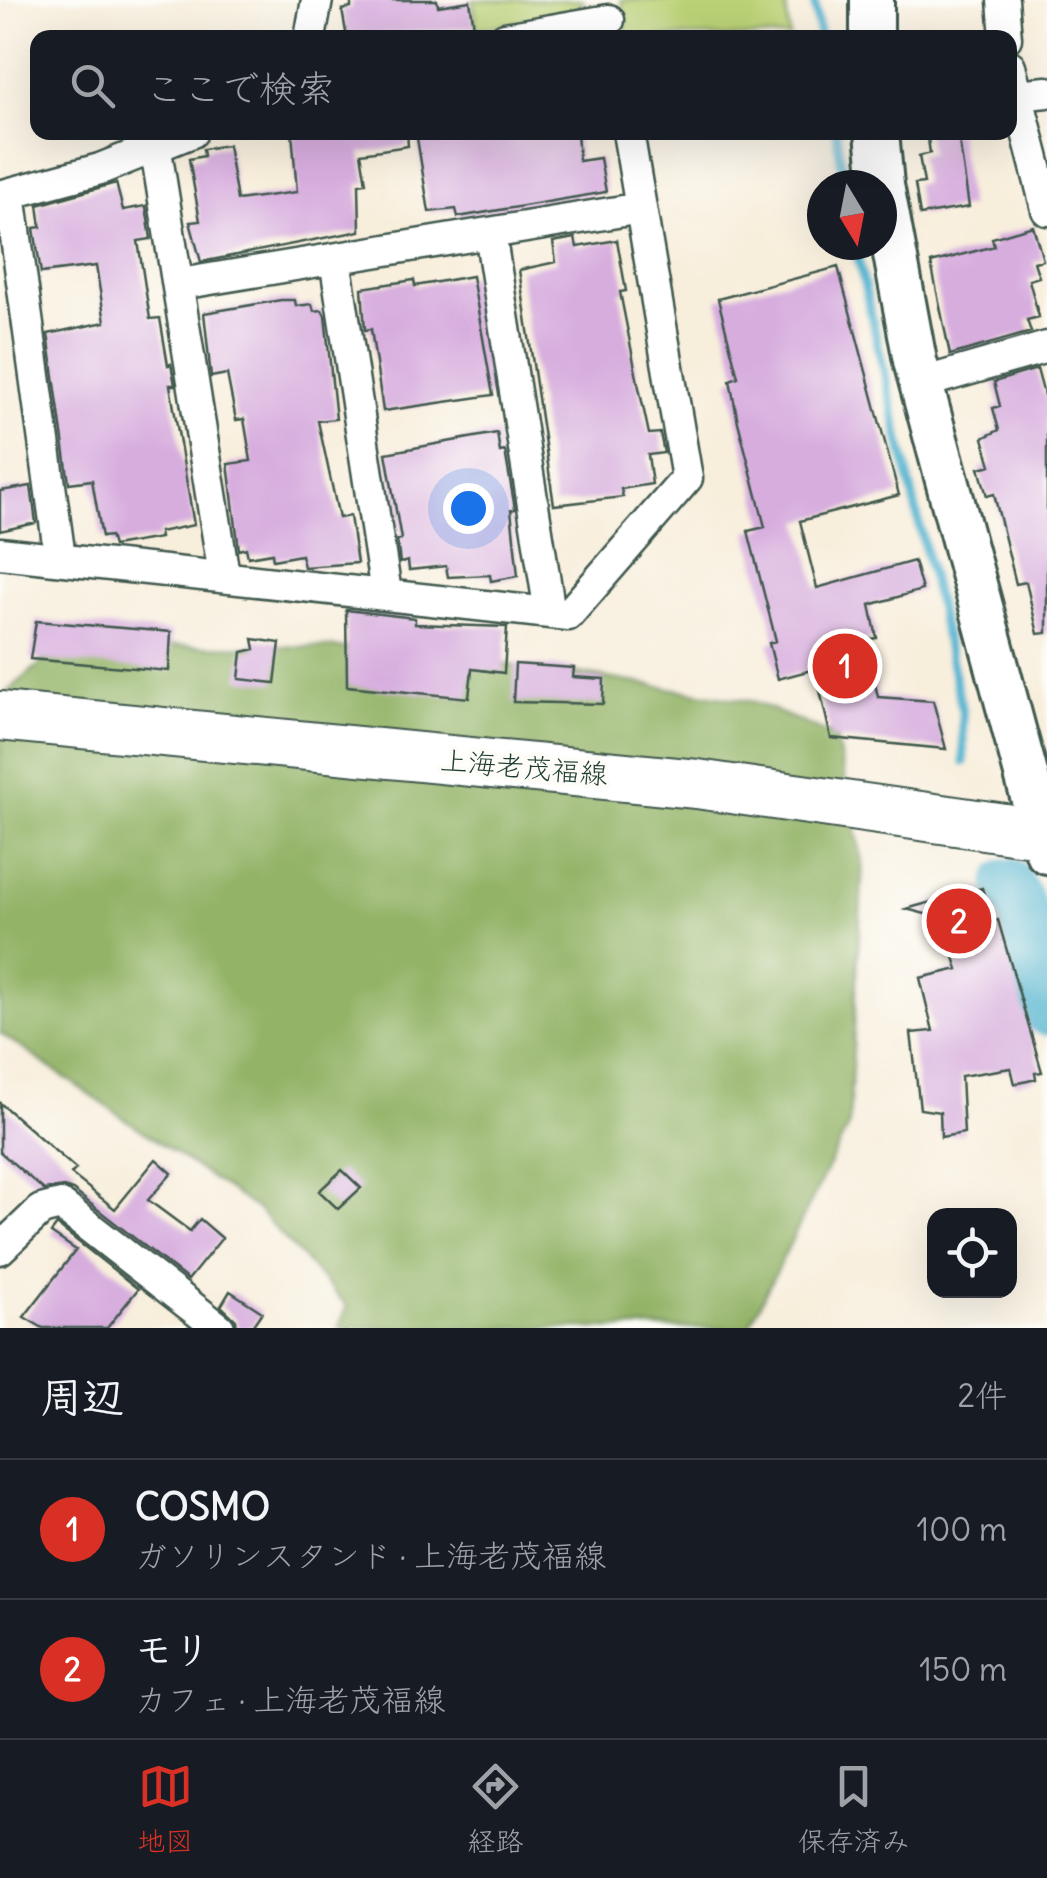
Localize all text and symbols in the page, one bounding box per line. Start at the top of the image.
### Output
search box [30,30,1017,140]
icon: search [65,58,120,113]
text: ここで検索 [145,65,335,112]
north arrow [807,170,897,260]
your location [443,483,494,534]
pin: 1 [812,628,878,704]
street label: 上海老茂福線 [439,742,609,792]
pin: 2 [926,884,992,958]
map controls [927,1208,1017,1298]
button: locate [927,1208,1017,1298]
text: 周辺 [40,1371,124,1423]
text: 2件 [957,1375,1007,1416]
text: COSMO [135,1483,270,1530]
text: 1 [66,1509,79,1550]
text: 100 m [917,1509,1007,1550]
text: ガソリンスタンド · 上海老茂福線 [135,1535,606,1576]
text: モリ [135,1626,211,1673]
text: 2 [64,1649,81,1690]
text: 150 m [919,1649,1007,1690]
text: カフェ · 上海老茂福線 [135,1679,445,1720]
tab: 地図 [137,1759,193,1859]
tab: 経路 [467,1759,524,1859]
tab: 保存済み [798,1759,910,1859]

